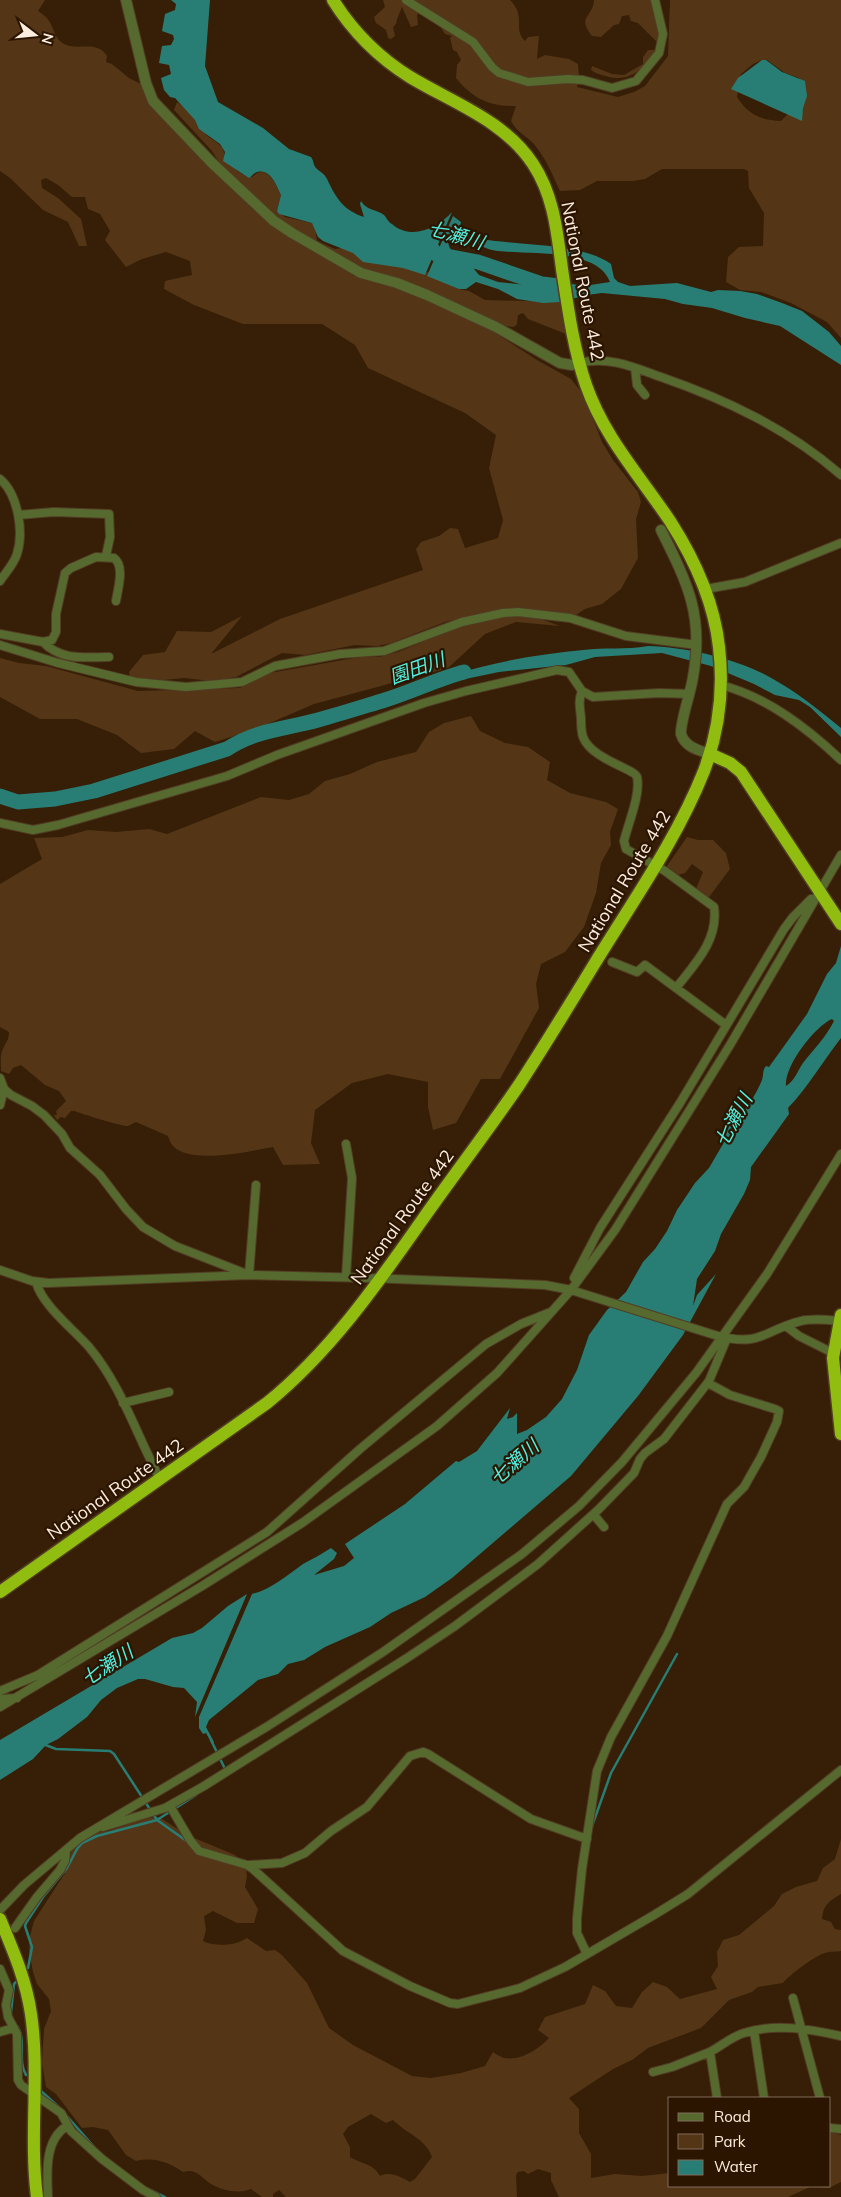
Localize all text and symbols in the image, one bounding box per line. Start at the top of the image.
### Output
north arrow [10,10,60,60]
text: N [37,31,58,46]
street label: National Route 442 [556,200,610,362]
water label: 七瀬川 [425,216,489,255]
water label: 園田川 [386,646,450,689]
street label: National Route 442 [573,806,675,956]
water label: 七瀬川 [709,1087,758,1151]
street label: National Route 442 [345,1145,459,1289]
street label: National Route 442 [42,1433,188,1545]
water label: 七瀬川 [485,1433,545,1490]
water label: 七瀬川 [77,1638,139,1691]
legend [668,2097,831,2187]
text: Road [714,2107,751,2126]
text: Park [714,2132,746,2151]
text: Water [714,2157,758,2176]

